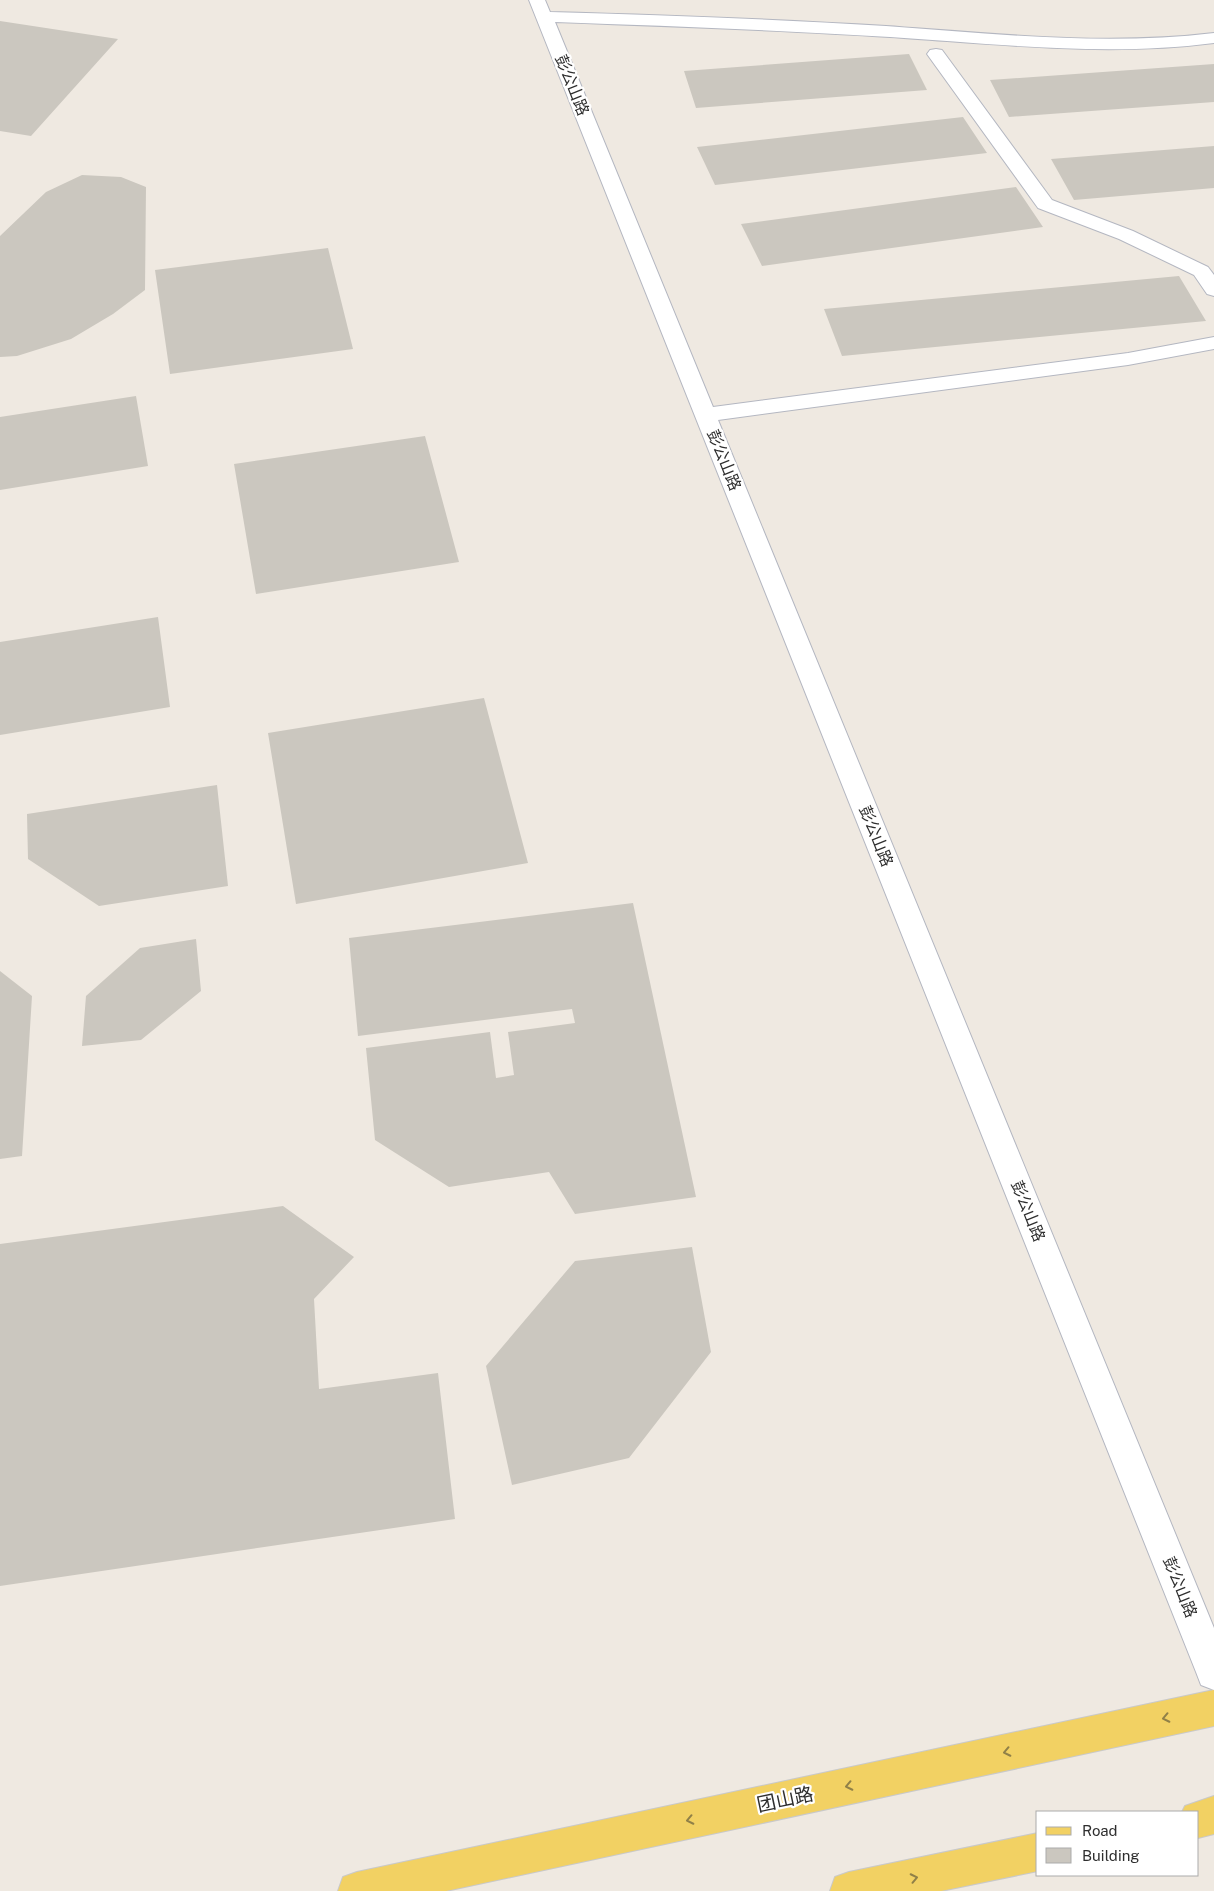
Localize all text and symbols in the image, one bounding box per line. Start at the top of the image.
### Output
street label: 彭公山路 [551,52,593,118]
street label: 彭公山路 [703,427,745,493]
street label: 彭公山路 [855,803,897,869]
street label: 彭公山路 [1007,1178,1049,1244]
street label: 彭公山路 [1159,1554,1201,1620]
one-way arrow [1162,1712,1171,1723]
one-way arrow [1003,1746,1012,1757]
one-way arrow [844,1780,853,1791]
street label: 团山路 [755,1782,815,1816]
legend [1036,1811,1199,1876]
one-way arrow [685,1814,694,1825]
text: Road [1082,1822,1118,1839]
text: Building [1082,1847,1140,1864]
one-way arrow [910,1873,919,1883]

